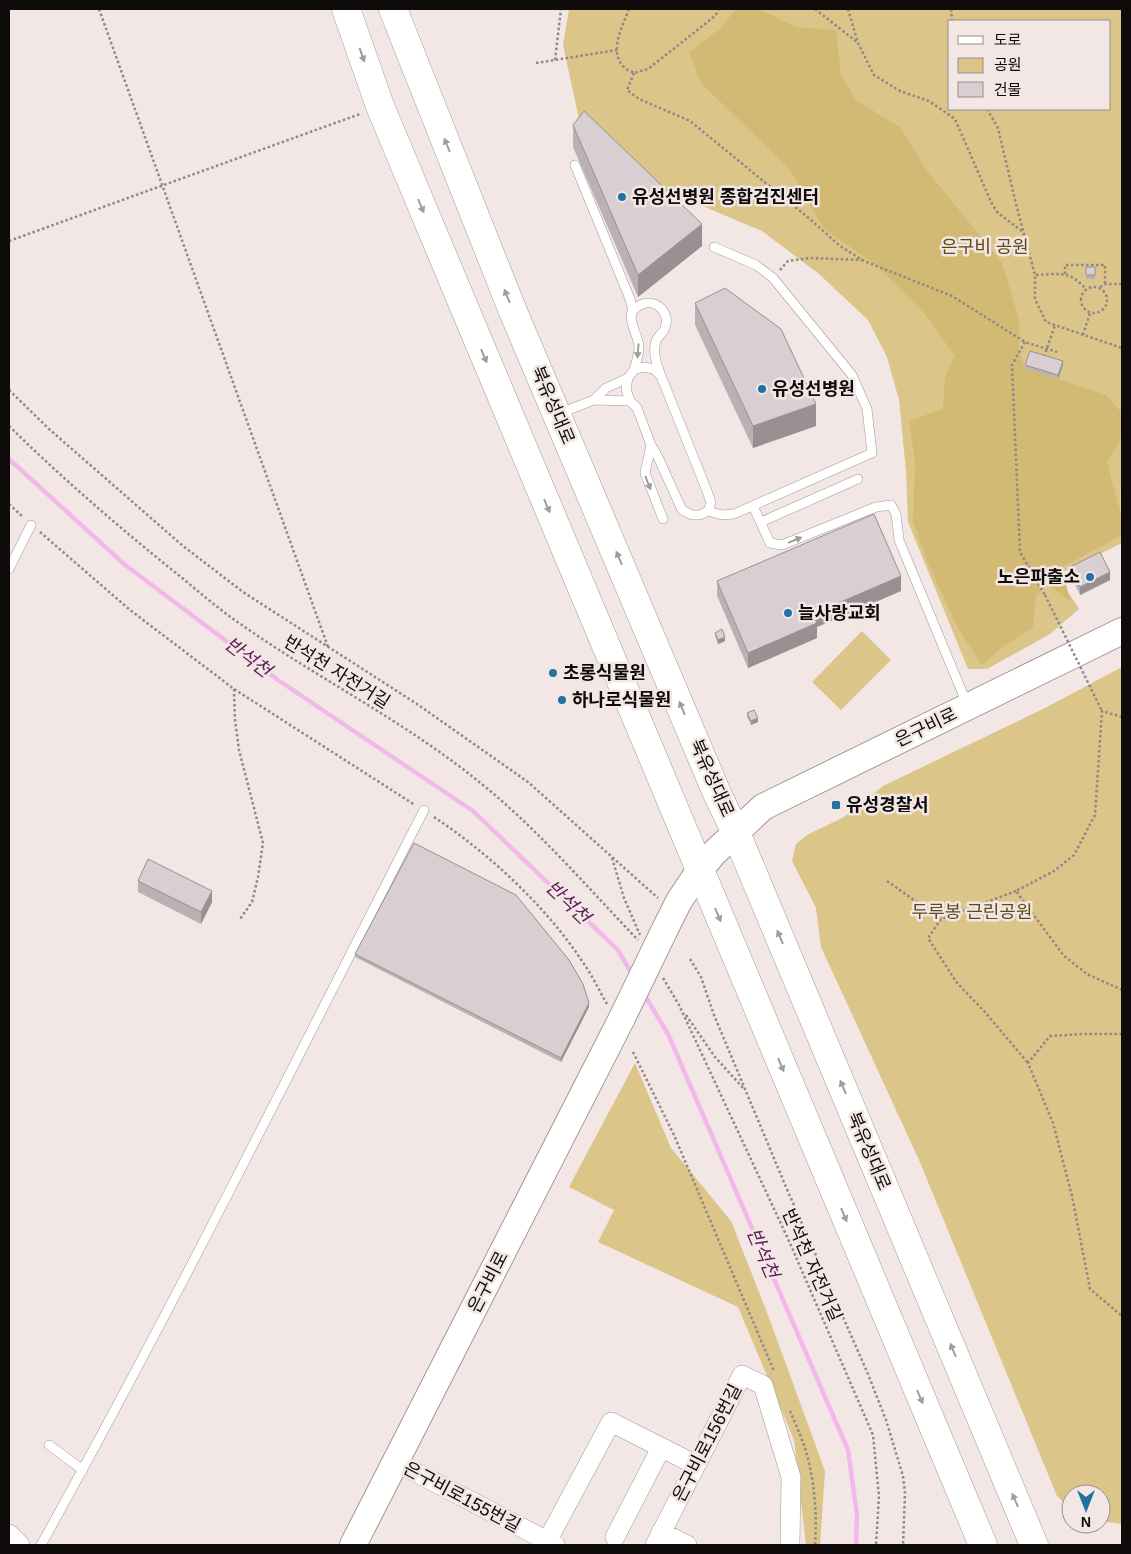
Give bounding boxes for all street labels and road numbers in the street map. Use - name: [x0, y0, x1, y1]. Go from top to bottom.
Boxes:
- street label: 북유성대로: [528, 363, 578, 447]
- street label: 반석천 자전거길: [280, 631, 394, 713]
- street label: 은구비로: [892, 703, 960, 751]
- street label: 북유성대로: [686, 736, 738, 820]
- street label: 북유성대로: [844, 1109, 894, 1193]
- street label: 반석천 자전거길: [778, 1206, 846, 1324]
- street label: 은구비로: [464, 1248, 512, 1316]
- street label: 은구비로156번길: [669, 1381, 745, 1505]
- street label: 은구비로155번길: [400, 1458, 524, 1536]

